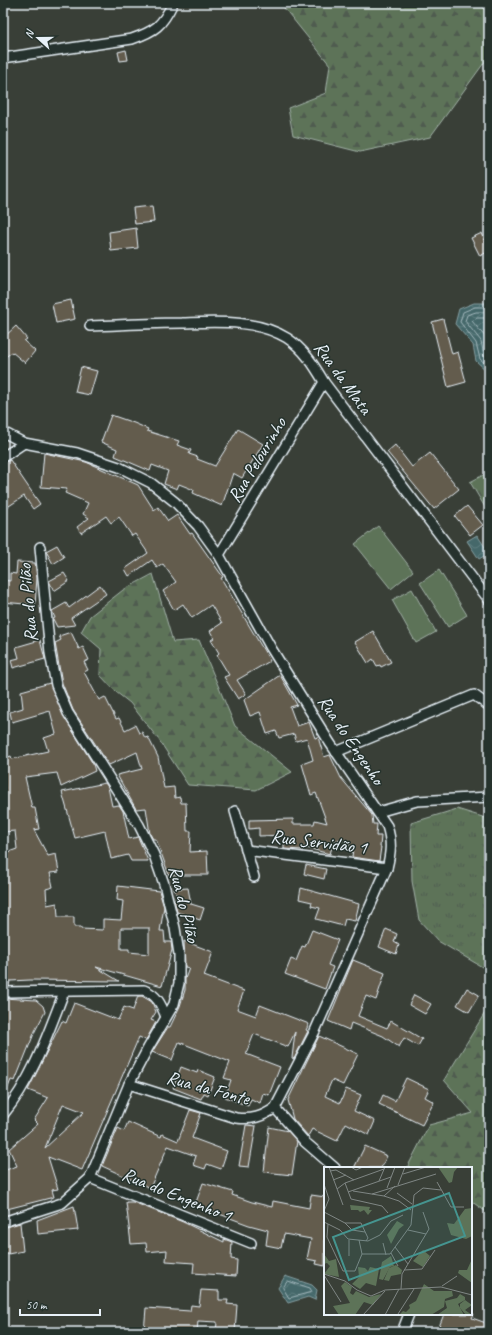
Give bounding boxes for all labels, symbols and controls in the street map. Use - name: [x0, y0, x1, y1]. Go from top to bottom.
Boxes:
- north arrow: [18, 18, 58, 58]
- text: N: [21, 27, 37, 40]
- street label: Rua da Mata: [308, 337, 378, 420]
- street label: Rua Pelourinho: [222, 412, 292, 507]
- street label: Rua do Pilão: [13, 562, 43, 643]
- street label: Rua do Engenho: [312, 691, 391, 791]
- street label: Rua Servidão 1: [270, 824, 370, 860]
- street label: Rua do Pilão: [163, 863, 205, 946]
- street label: Rua da Fonte: [164, 1065, 254, 1111]
- street label: Rua do Engenho 1: [119, 1162, 237, 1228]
- inset map: [324, 1167, 472, 1315]
- scale bar: [20, 1291, 100, 1317]
- text: 50 m: [26, 1297, 48, 1313]

